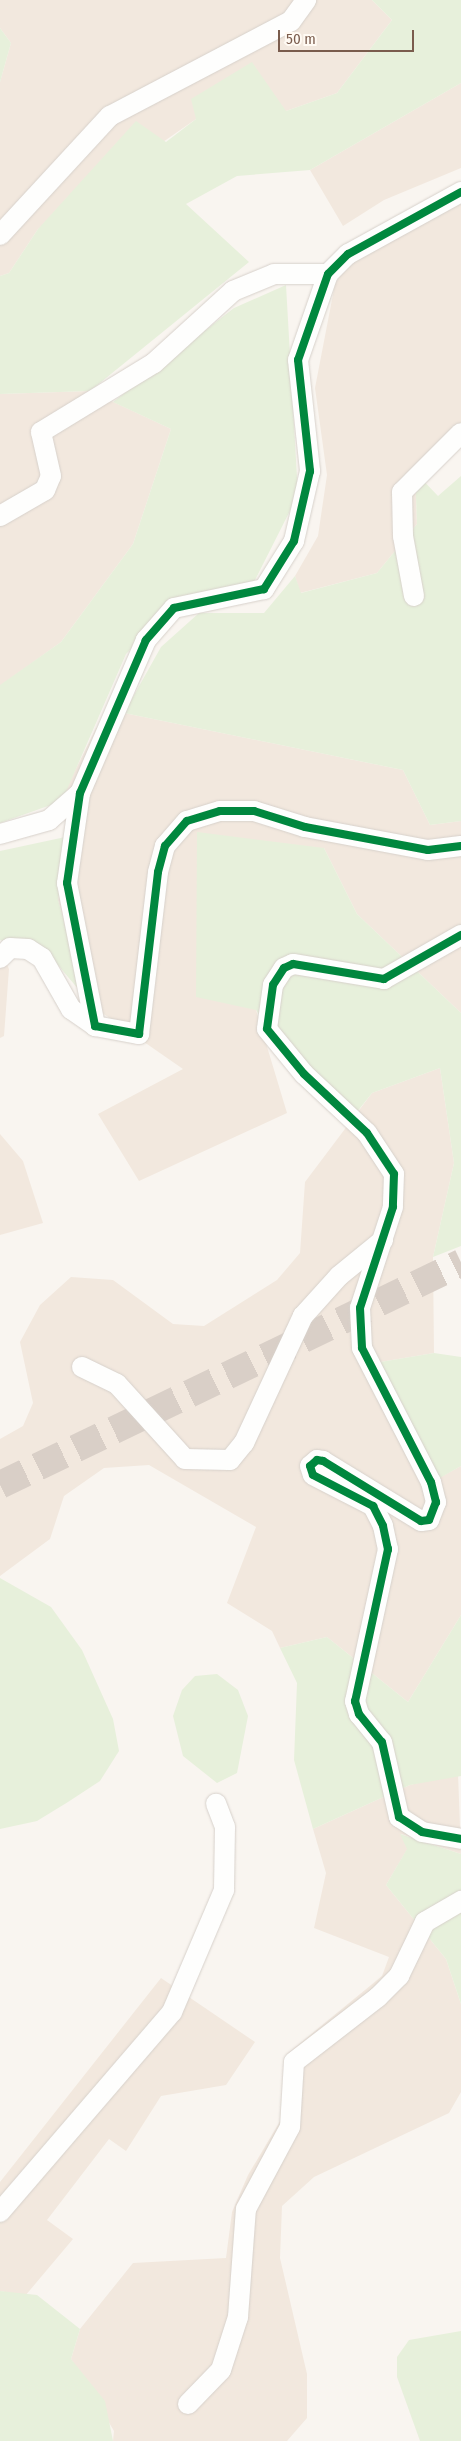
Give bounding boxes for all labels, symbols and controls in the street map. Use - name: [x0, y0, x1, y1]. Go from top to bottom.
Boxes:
- scale bar: [281, 20, 417, 52]
- text: 50 m: [286, 30, 316, 48]

